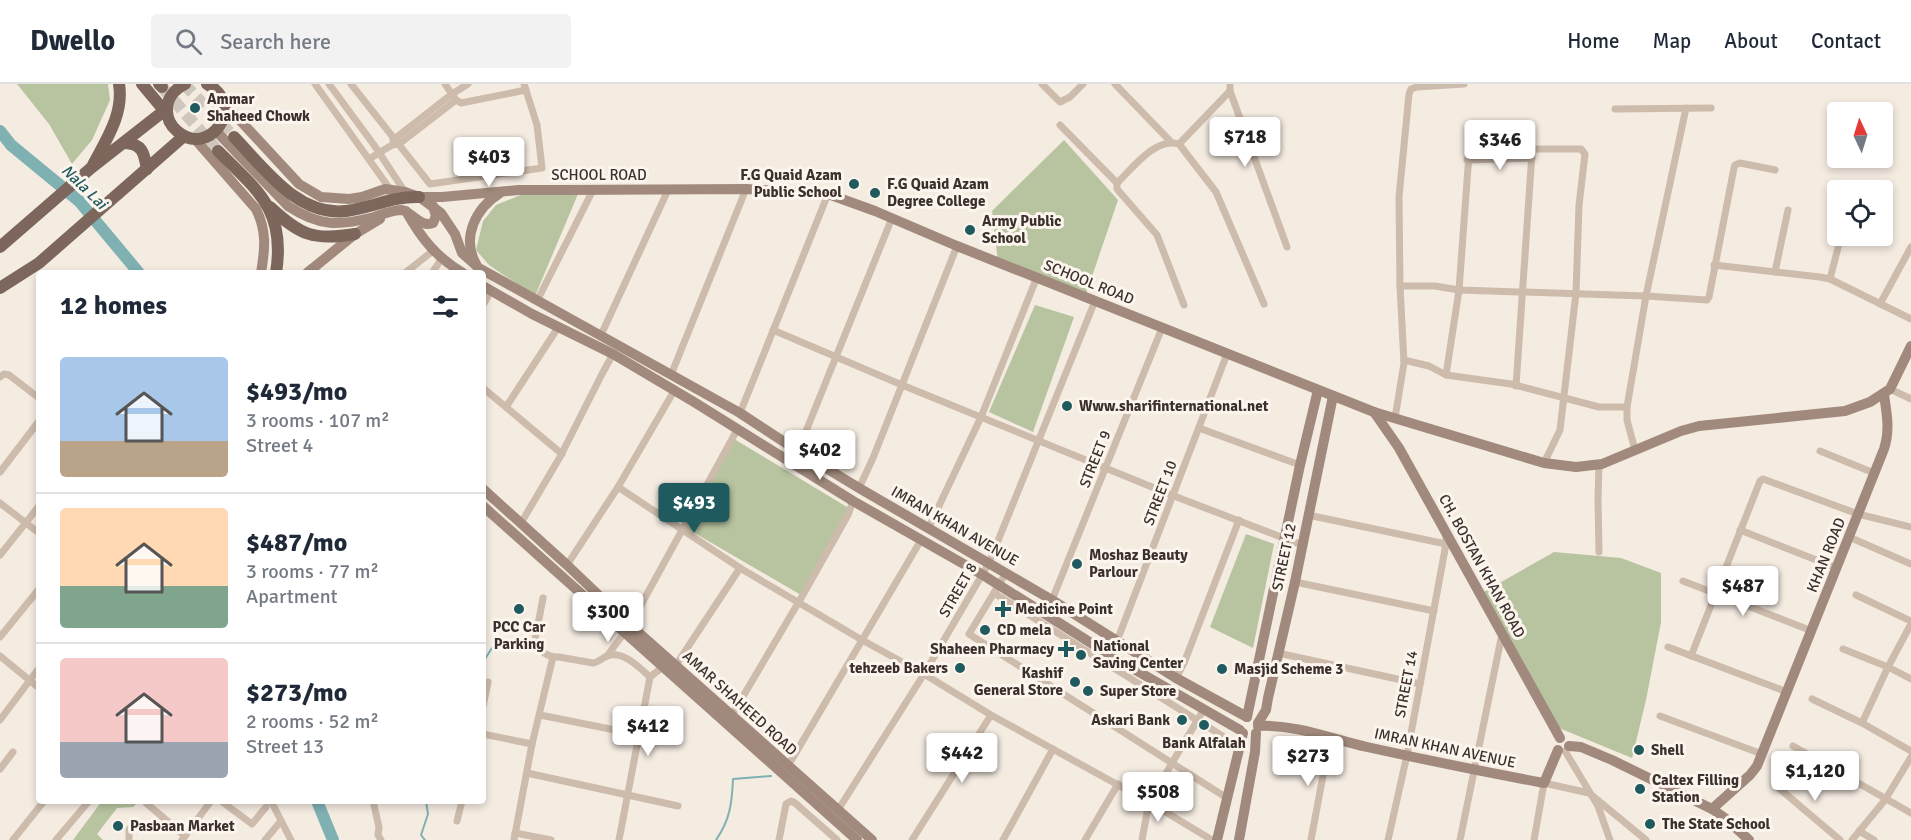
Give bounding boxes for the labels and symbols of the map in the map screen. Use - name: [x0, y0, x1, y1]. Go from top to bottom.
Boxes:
- place label: Ammar Shaheed Chowk: [207, 90, 310, 125]
- marker: Ammar Shaheed Chowk: [188, 101, 202, 115]
- north arrow: [1827, 102, 1893, 168]
- pin: $718: [1209, 117, 1281, 168]
- pin: $346: [1464, 120, 1536, 171]
- pin: $403: [453, 137, 525, 188]
- water label: Nala Lai: [57, 160, 112, 215]
- street label: SCHOOL ROAD: [551, 166, 647, 184]
- place label: F.G Quaid Azam Public School: [740, 166, 842, 201]
- place label: F.G Quaid Azam Degree College: [887, 175, 989, 210]
- marker: F.G Quaid Azam Public School: [847, 177, 861, 191]
- marker: F.G Quaid Azam Degree College: [868, 186, 882, 200]
- place label: Army Public School: [982, 212, 1061, 247]
- marker: Army Public School: [963, 223, 977, 237]
- street label: SCHOOL ROAD: [1041, 256, 1137, 308]
- place label: Www.sharifinternational.net: [1079, 397, 1269, 415]
- marker: Www.sharifinternational.net: [1060, 399, 1074, 413]
- street label: STREET 9: [1075, 428, 1115, 490]
- pin: $402: [784, 430, 856, 481]
- street label: STREET 10: [1139, 458, 1181, 528]
- street label: IMRAN KHAN AVENUE: [888, 482, 1022, 570]
- pin: $493: [658, 483, 730, 534]
- street label: CH. BOSTAN KHAN ROAD: [1435, 491, 1529, 641]
- street label: KHAN ROAD: [1803, 515, 1849, 595]
- street label: STREET 12: [1268, 522, 1300, 592]
- place label: Moshaz Beauty Parlour: [1089, 546, 1188, 581]
- marker: Moshaz Beauty Parlour: [1070, 557, 1084, 571]
- street label: STREET 8: [935, 559, 981, 621]
- pin: $487: [1707, 566, 1779, 617]
- pin: $300: [572, 592, 644, 643]
- place label: Medicine Point: [1015, 600, 1113, 618]
- marker: PCC Car Parking: [512, 602, 526, 616]
- marker: Medicine Point: [996, 602, 1010, 616]
- place label: PCC Car Parking: [492, 618, 546, 653]
- place label: CD mela: [997, 621, 1052, 639]
- marker: CD mela: [978, 623, 992, 637]
- place label: National Saving Center: [1093, 637, 1183, 672]
- place label: Shaheen Pharmacy: [930, 640, 1055, 658]
- marker: Shaheen Pharmacy: [1059, 642, 1073, 656]
- street label: AMAR SHAHEED ROAD: [679, 647, 801, 759]
- marker: National Saving Center: [1074, 648, 1088, 662]
- street label: STREET 14: [1391, 649, 1421, 719]
- place label: tehzeeb Bakers: [849, 659, 948, 677]
- place label: Masjid Scheme 3: [1234, 660, 1343, 678]
- marker: tehzeeb Bakers: [953, 661, 967, 675]
- marker: Masjid Scheme 3: [1215, 662, 1229, 676]
- place label: Kashif General Store: [974, 664, 1065, 699]
- marker: Kashif General Store: [1068, 675, 1082, 689]
- place label: Super Store: [1100, 682, 1176, 700]
- marker: Super Store: [1081, 684, 1095, 698]
- pin: $412: [612, 706, 684, 757]
- place label: Askari Bank: [1091, 711, 1170, 729]
- marker: Askari Bank: [1175, 713, 1189, 727]
- marker: Bank Alfalah: [1197, 718, 1211, 732]
- street label: IMRAN KHAN AVENUE: [1373, 724, 1517, 772]
- pin: $442: [926, 733, 998, 784]
- place label: Bank Alfalah: [1162, 734, 1246, 752]
- pin: $273: [1272, 736, 1344, 787]
- place label: Shell: [1651, 741, 1684, 759]
- marker: Shell: [1632, 743, 1646, 757]
- pin: $1,120: [1766, 751, 1864, 802]
- place label: Caltex Filling Station: [1652, 771, 1739, 806]
- pin: $508: [1122, 772, 1194, 823]
- marker: Caltex Filling Station: [1633, 782, 1647, 796]
- place label: The State School: [1662, 815, 1771, 833]
- place label: Pasbaan Market: [130, 817, 235, 835]
- marker: The State School: [1643, 817, 1657, 831]
- marker: Pasbaan Market: [111, 819, 125, 833]

